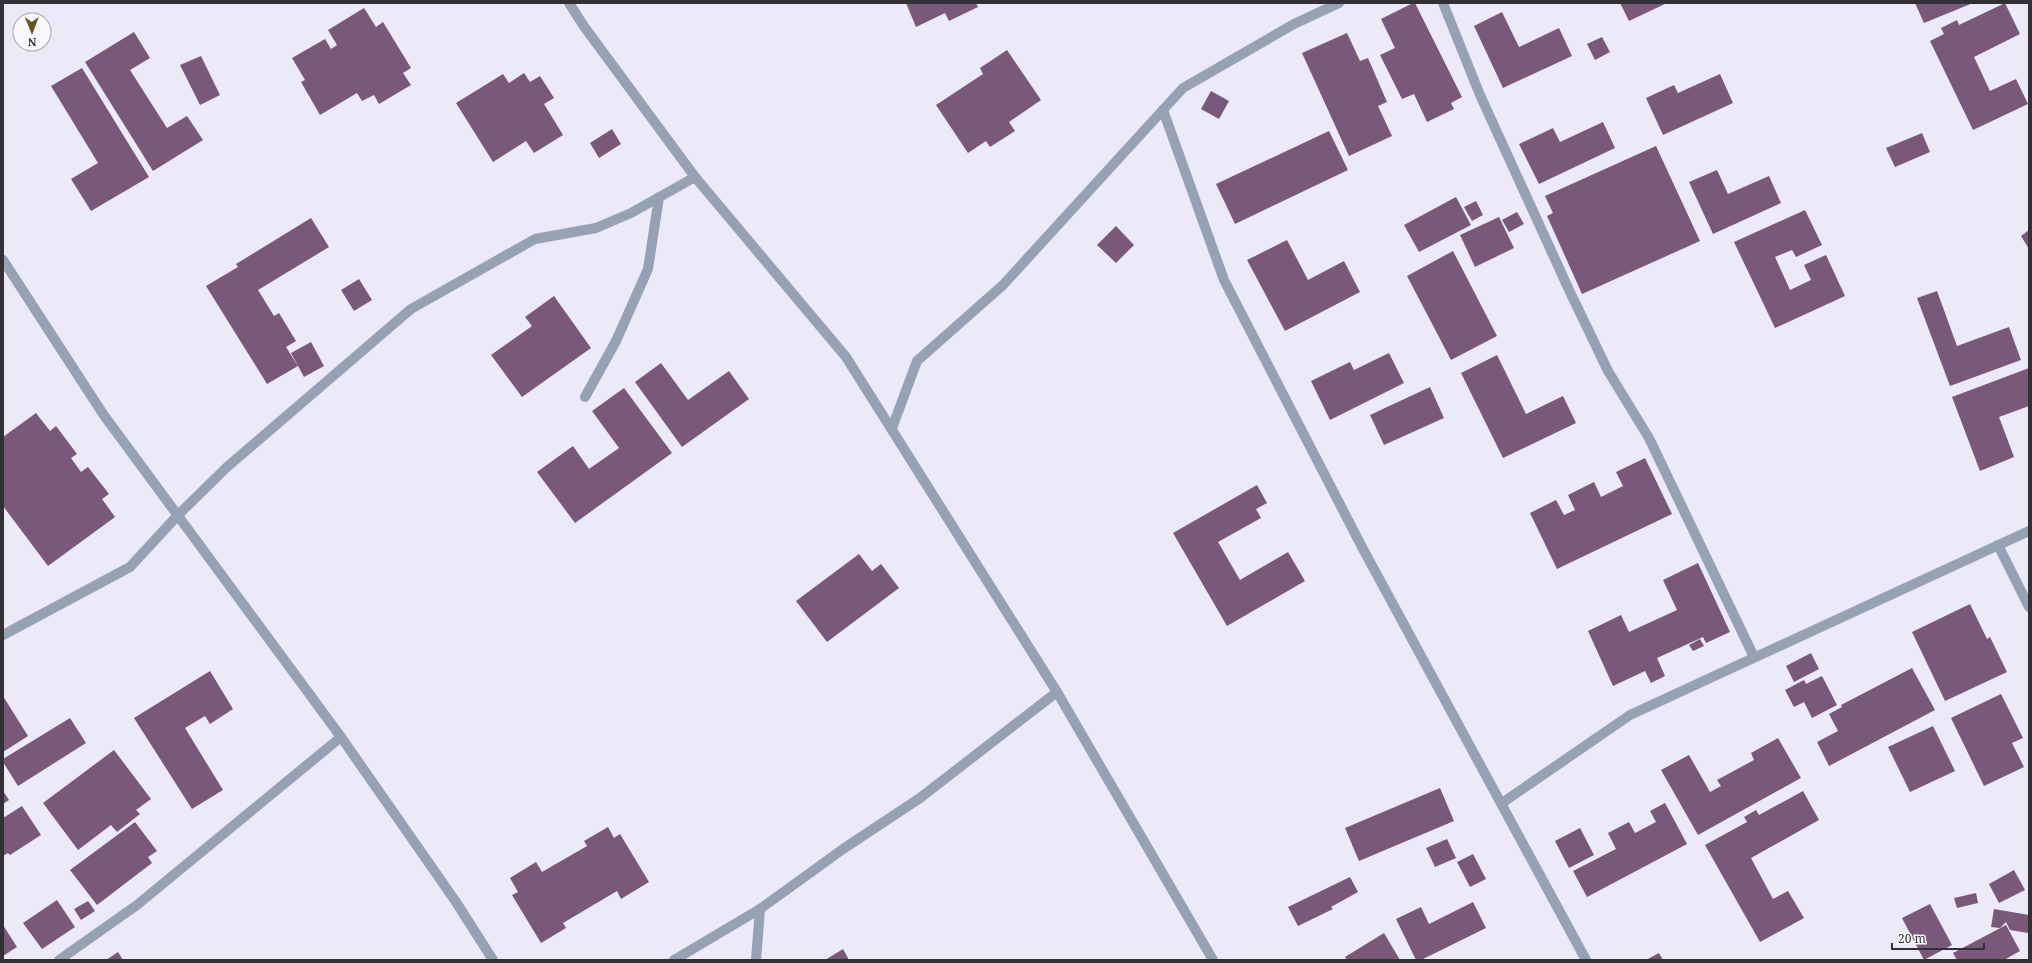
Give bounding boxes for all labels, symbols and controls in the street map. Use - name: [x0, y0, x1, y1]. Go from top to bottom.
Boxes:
- north arrow: [12, 12, 52, 52]
- text: N: [27, 35, 37, 50]
- scale bar: [1892, 925, 1984, 951]
- text: 20 m: [1898, 930, 1926, 947]

